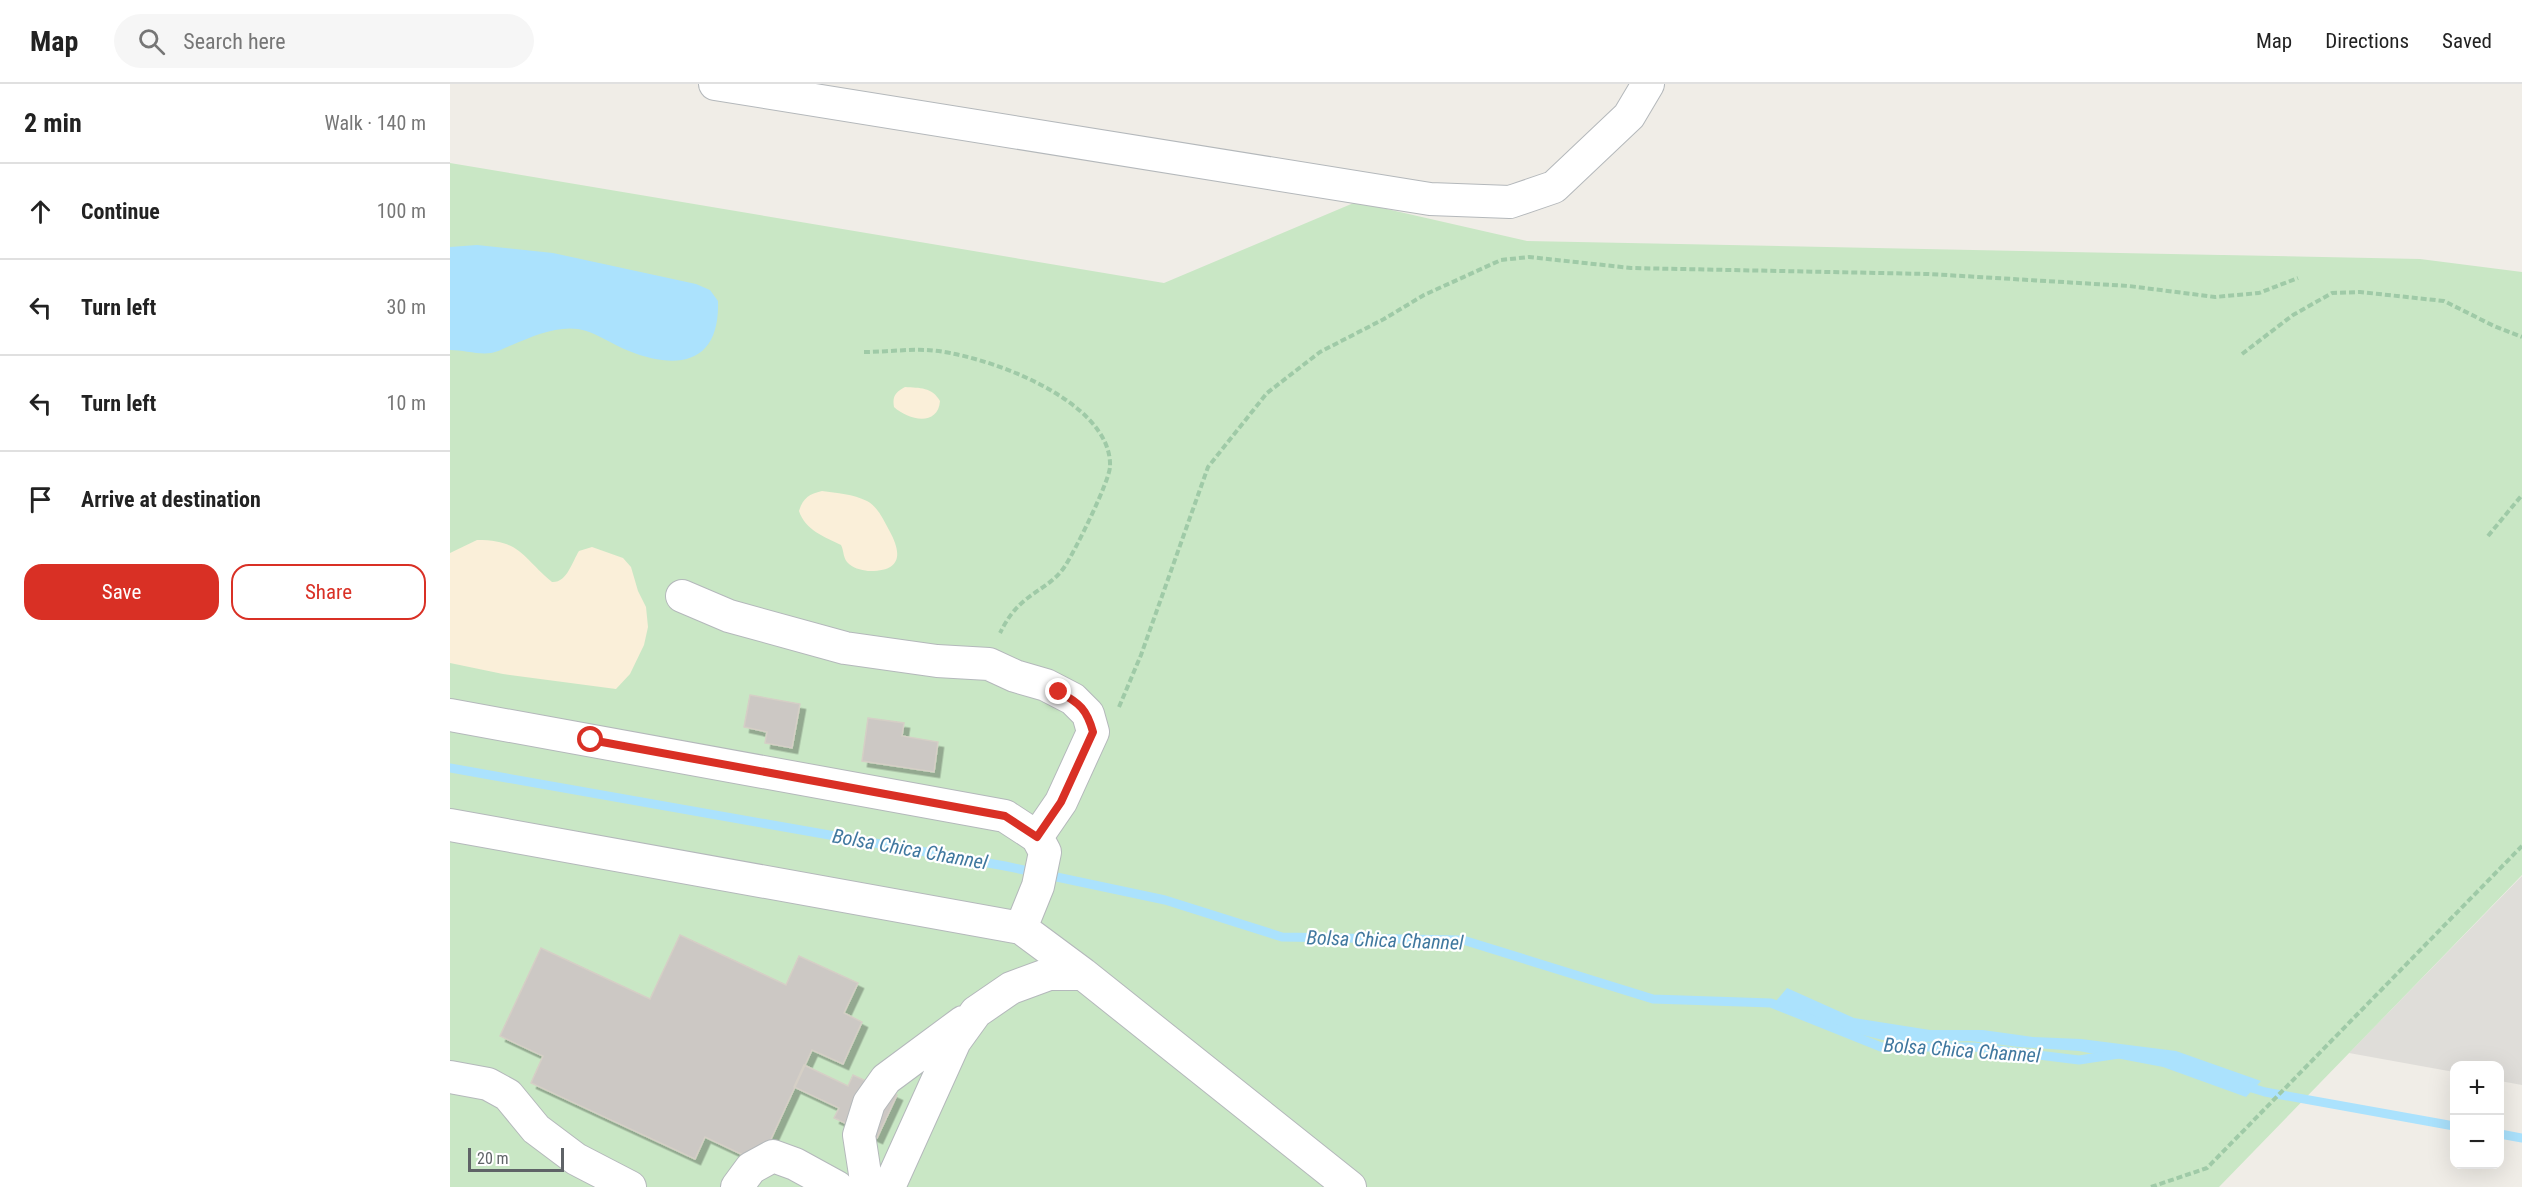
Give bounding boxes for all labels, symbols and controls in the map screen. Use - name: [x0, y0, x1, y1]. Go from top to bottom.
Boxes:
- search box: [114, 14, 534, 68]
- text: Map: [30, 25, 78, 58]
- icon: search: [135, 25, 168, 58]
- text: Search here: [183, 29, 286, 54]
- text: Map: [2256, 29, 2292, 53]
- text: Directions: [2325, 29, 2409, 53]
- text: Saved: [2442, 29, 2492, 53]
- text: 2 min: [24, 108, 82, 138]
- text: Walk · 140 m: [325, 111, 426, 135]
- icon: ahead: [24, 195, 57, 228]
- text: Continue: [81, 199, 160, 224]
- text: 100 m: [377, 199, 426, 223]
- icon: left: [24, 291, 57, 324]
- text: Turn left: [81, 295, 156, 320]
- text: 30 m: [387, 295, 426, 319]
- icon: left: [24, 387, 57, 420]
- text: Turn left: [81, 391, 156, 416]
- text: 10 m: [387, 391, 426, 415]
- icon: arrive: [24, 483, 57, 516]
- text: Arrive at destination: [81, 487, 261, 512]
- button: Save: [24, 564, 219, 620]
- button: Share: [231, 564, 426, 620]
- route end: [1045, 678, 1071, 704]
- route start: [577, 726, 603, 752]
- water label: Bolsa Chica Channel: [831, 824, 990, 875]
- water label: Bolsa Chica Channel: [1306, 925, 1464, 955]
- water label: Bolsa Chica Channel: [1883, 1033, 2042, 1067]
- map controls: [2450, 1061, 2504, 1169]
- button: +: [2450, 1061, 2504, 1115]
- button: −: [2450, 1115, 2504, 1169]
- scale bar: [468, 1145, 564, 1172]
- text: 20 m: [477, 1149, 509, 1168]

